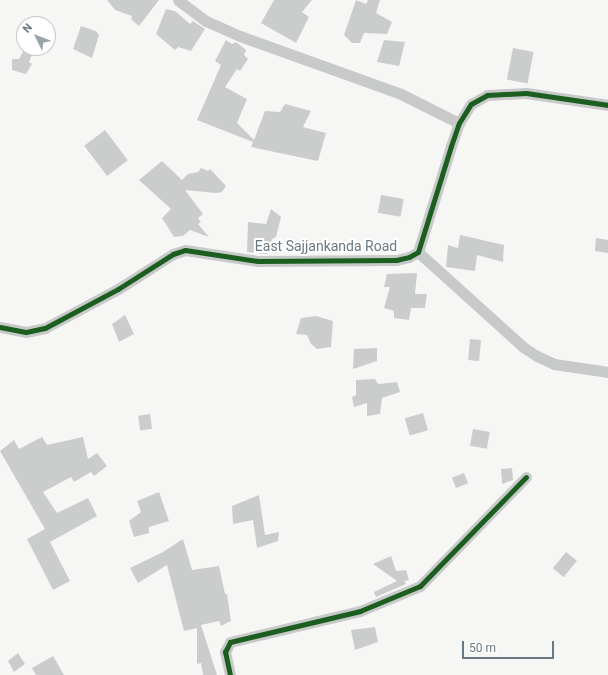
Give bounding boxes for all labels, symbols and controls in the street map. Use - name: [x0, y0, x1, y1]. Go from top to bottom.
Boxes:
- north arrow: [16, 16, 56, 56]
- text: N: [20, 21, 35, 35]
- street label: East Sajjankanda Road: [255, 238, 397, 254]
- scale bar: [464, 633, 556, 659]
- text: 50 m: [469, 641, 496, 655]

